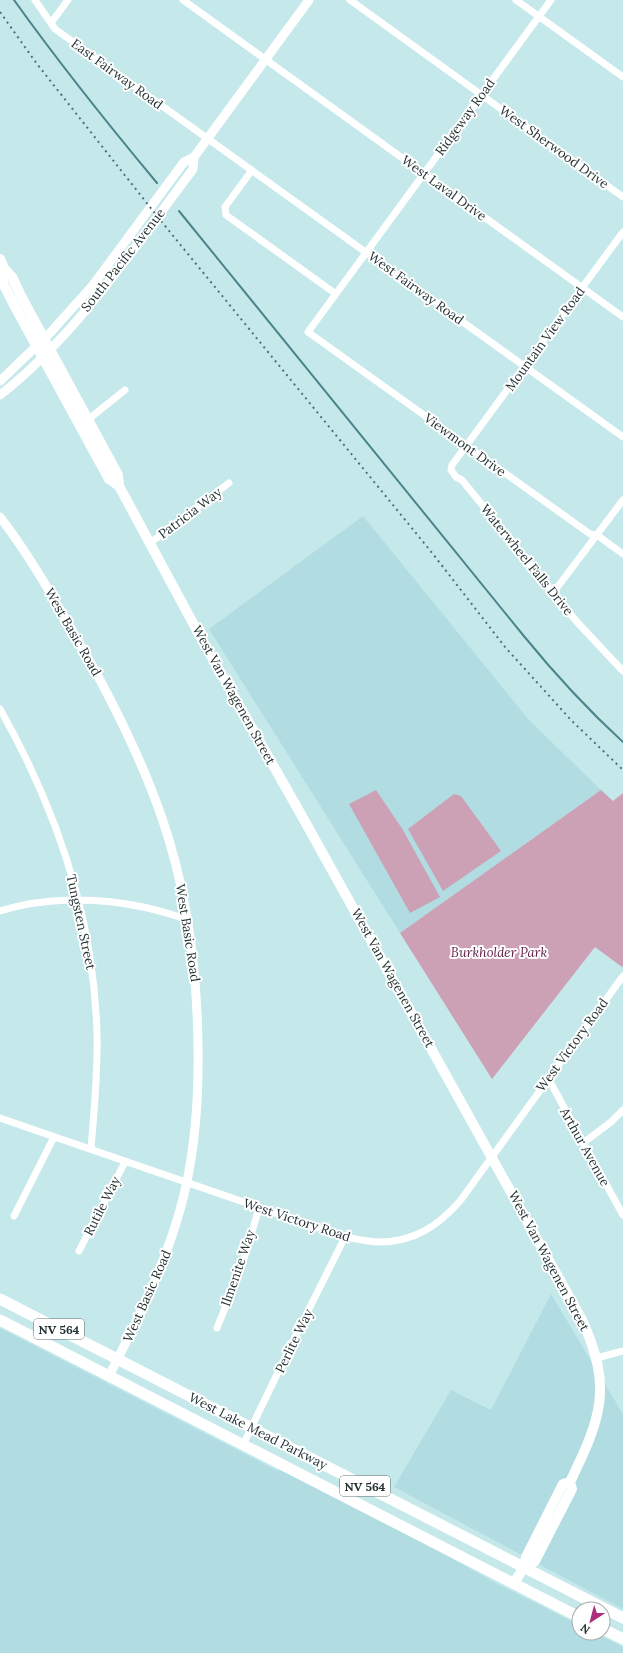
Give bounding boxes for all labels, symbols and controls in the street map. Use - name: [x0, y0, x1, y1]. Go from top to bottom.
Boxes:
- street label: East Fairway Road: [68, 35, 166, 113]
- street label: Ridgeway Road: [431, 75, 499, 159]
- street label: West Sherwood Drive: [496, 102, 612, 192]
- street label: West Laval Drive: [398, 151, 490, 225]
- street label: South Pacific Avenue: [77, 205, 169, 315]
- street label: West Fairway Road: [365, 248, 467, 328]
- street label: Mountain View Road: [501, 283, 589, 394]
- street label: Viewmont Drive: [420, 409, 509, 480]
- street label: Patricia Way: [155, 483, 225, 542]
- street label: Waterwheel Falls Drive: [477, 501, 577, 619]
- street label: West Basic Road: [41, 585, 105, 679]
- street label: West Van Wagenen Street: [189, 622, 279, 768]
- street label: Tungsten Street: [63, 873, 99, 971]
- street label: West Basic Road: [172, 883, 204, 983]
- street label: West Van Wagenen Street: [348, 905, 438, 1051]
- park label: Burkholder Park: [451, 944, 547, 961]
- street label: West Victory Road: [532, 995, 612, 1095]
- street label: Arthur Avenue: [556, 1104, 614, 1189]
- street label: Rutile Way: [80, 1173, 124, 1239]
- street label: West Van Wagenen Street: [505, 1188, 593, 1334]
- street label: West Victory Road: [241, 1195, 353, 1245]
- street label: Ilmenite Way: [217, 1227, 259, 1308]
- street label: West Basic Road: [119, 1247, 175, 1345]
- street label: Perlite Way: [271, 1306, 317, 1376]
- road number: NV 564: [34, 1319, 84, 1339]
- street label: West Lake Mead Parkway: [186, 1389, 330, 1473]
- road number: NV 564: [340, 1476, 390, 1496]
- north arrow: [571, 1601, 611, 1641]
- text: N: [577, 1621, 593, 1637]

